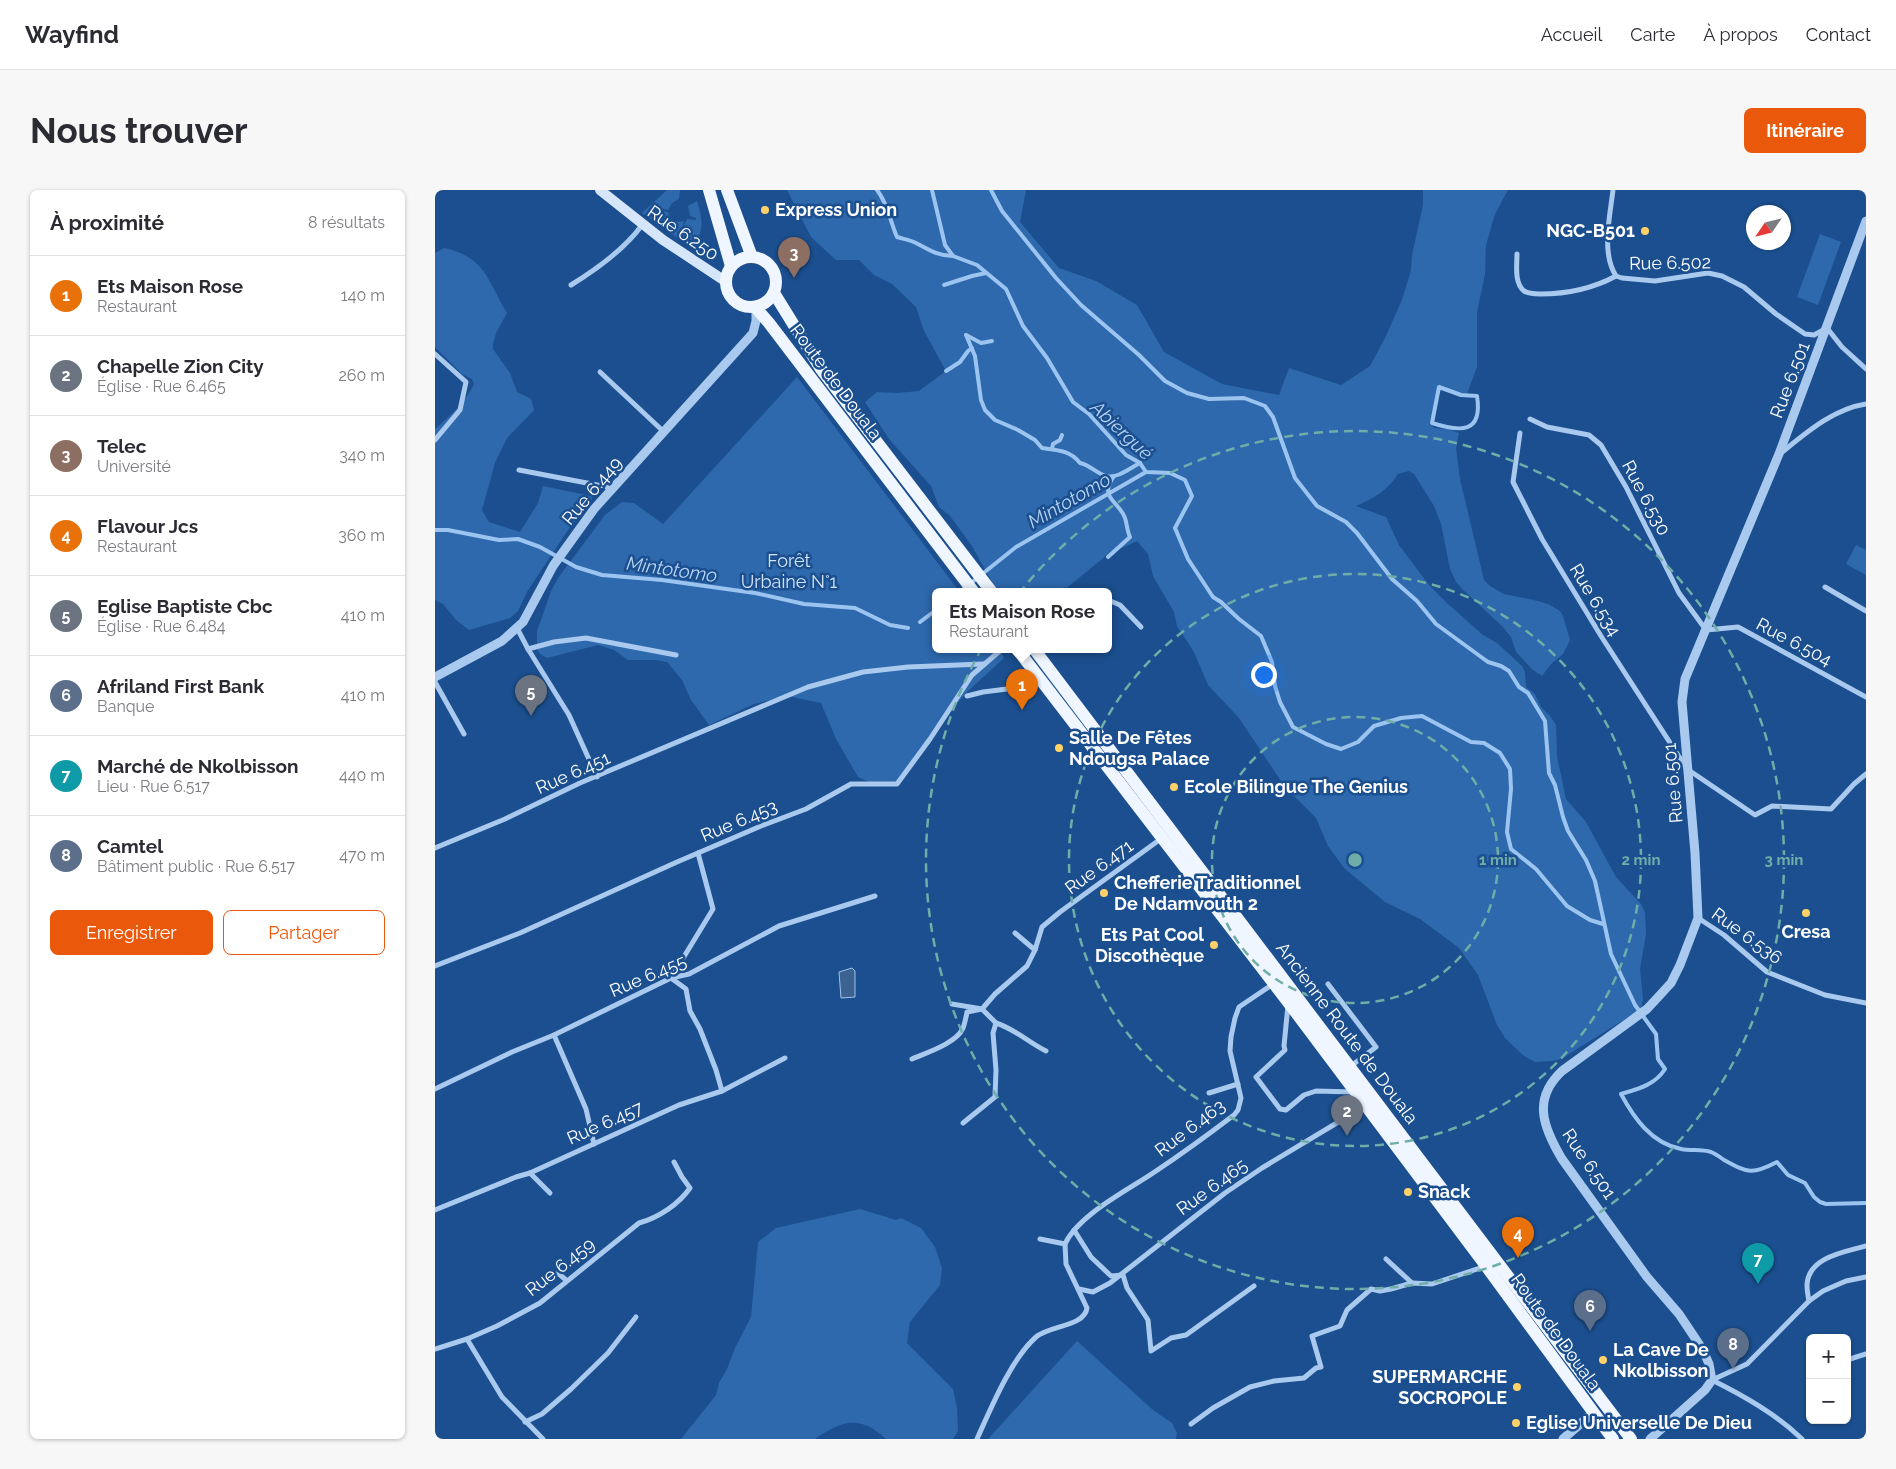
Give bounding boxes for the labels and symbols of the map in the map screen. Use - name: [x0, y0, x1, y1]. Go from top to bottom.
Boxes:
- place label: Express Union: [775, 199, 897, 220]
- street label: Rue 6.250: [644, 200, 723, 265]
- marker: Express Union: [759, 204, 771, 216]
- north arrow: [1746, 205, 1791, 250]
- place label: NGC-B501: [1546, 220, 1635, 241]
- marker: NGC-B501: [1639, 225, 1651, 237]
- pin: 3: [778, 237, 810, 278]
- street label: Rue 6.502: [1629, 251, 1711, 274]
- street label: Route de Douala: [786, 320, 887, 444]
- street label: Rue 6.501: [1765, 338, 1814, 421]
- water label: Abiergué: [1086, 395, 1157, 464]
- street label: Rue 6.449: [557, 453, 626, 529]
- street label: Rue 6.530: [1618, 457, 1675, 539]
- water label: Mintotomo: [1024, 468, 1114, 532]
- park label: Forêt Urbaine N°1: [741, 550, 838, 592]
- water label: Mintotomo: [625, 552, 719, 586]
- street label: Rue 6.534: [1566, 560, 1625, 640]
- street label: Rue 6.504: [1753, 613, 1836, 670]
- your location: [1251, 662, 1277, 688]
- pin: 1: [1006, 669, 1038, 710]
- pin: 5: [515, 675, 547, 716]
- place label: Salle De Fêtes Ndougsa Palace: [1069, 727, 1210, 769]
- marker: Salle De Fêtes Ndougsa Palace: [1053, 742, 1065, 754]
- street label: Rue 6.501: [1659, 742, 1686, 824]
- street label: Rue 6.451: [532, 747, 613, 798]
- place label: Ecole Bilingue The Genius: [1184, 776, 1408, 797]
- marker: Ecole Bilingue The Genius: [1168, 781, 1180, 793]
- street label: Rue 6.453: [697, 795, 780, 846]
- street label: Rue 6.471: [1061, 835, 1137, 898]
- centre of rings: [1346, 851, 1364, 869]
- text: 1 min: [1479, 851, 1517, 869]
- text: 2 min: [1622, 851, 1660, 869]
- text: 3 min: [1765, 851, 1803, 869]
- place label: Chefferie Traditionnel De Ndamvouth 2: [1114, 872, 1301, 914]
- marker: Chefferie Traditionnel De Ndamvouth 2: [1098, 887, 1110, 899]
- street label: Rue 6.536: [1708, 903, 1787, 968]
- marker: Cresa: [1800, 907, 1812, 919]
- place label: Cresa: [1781, 921, 1831, 942]
- place label: Ets Pat Cool Discothèque: [1095, 924, 1204, 966]
- street label: Ancienne Route de Douala: [1272, 938, 1423, 1128]
- marker: Ets Pat Cool Discothèque: [1208, 939, 1220, 951]
- street label: Rue 6.455: [606, 950, 689, 1001]
- street label: Rue 6.463: [1151, 1095, 1229, 1161]
- pin: 2: [1331, 1095, 1363, 1136]
- street label: Rue 6.457: [564, 1096, 646, 1149]
- street label: Rue 6.501: [1558, 1125, 1621, 1203]
- street label: Rue 6.465: [1172, 1154, 1251, 1219]
- place label: Snack: [1418, 1181, 1471, 1202]
- marker: Snack: [1402, 1186, 1414, 1198]
- pin: 4: [1502, 1217, 1534, 1258]
- street label: Rue 6.459: [521, 1233, 598, 1300]
- pin: 7: [1742, 1243, 1774, 1284]
- street label: Route de Douala: [1507, 1269, 1606, 1394]
- pin: 6: [1574, 1290, 1606, 1331]
- pin: 8: [1717, 1328, 1749, 1369]
- place label: La Cave De Nkolbisson: [1613, 1339, 1709, 1381]
- marker: La Cave De Nkolbisson: [1597, 1354, 1609, 1366]
- place label: SUPERMARCHE SOCROPOLE: [1372, 1366, 1507, 1408]
- marker: SUPERMARCHE SOCROPOLE: [1511, 1381, 1523, 1393]
- place label: Eglise Universelle De Dieu: [1526, 1412, 1752, 1433]
- marker: Eglise Universelle De Dieu: [1510, 1417, 1522, 1429]

